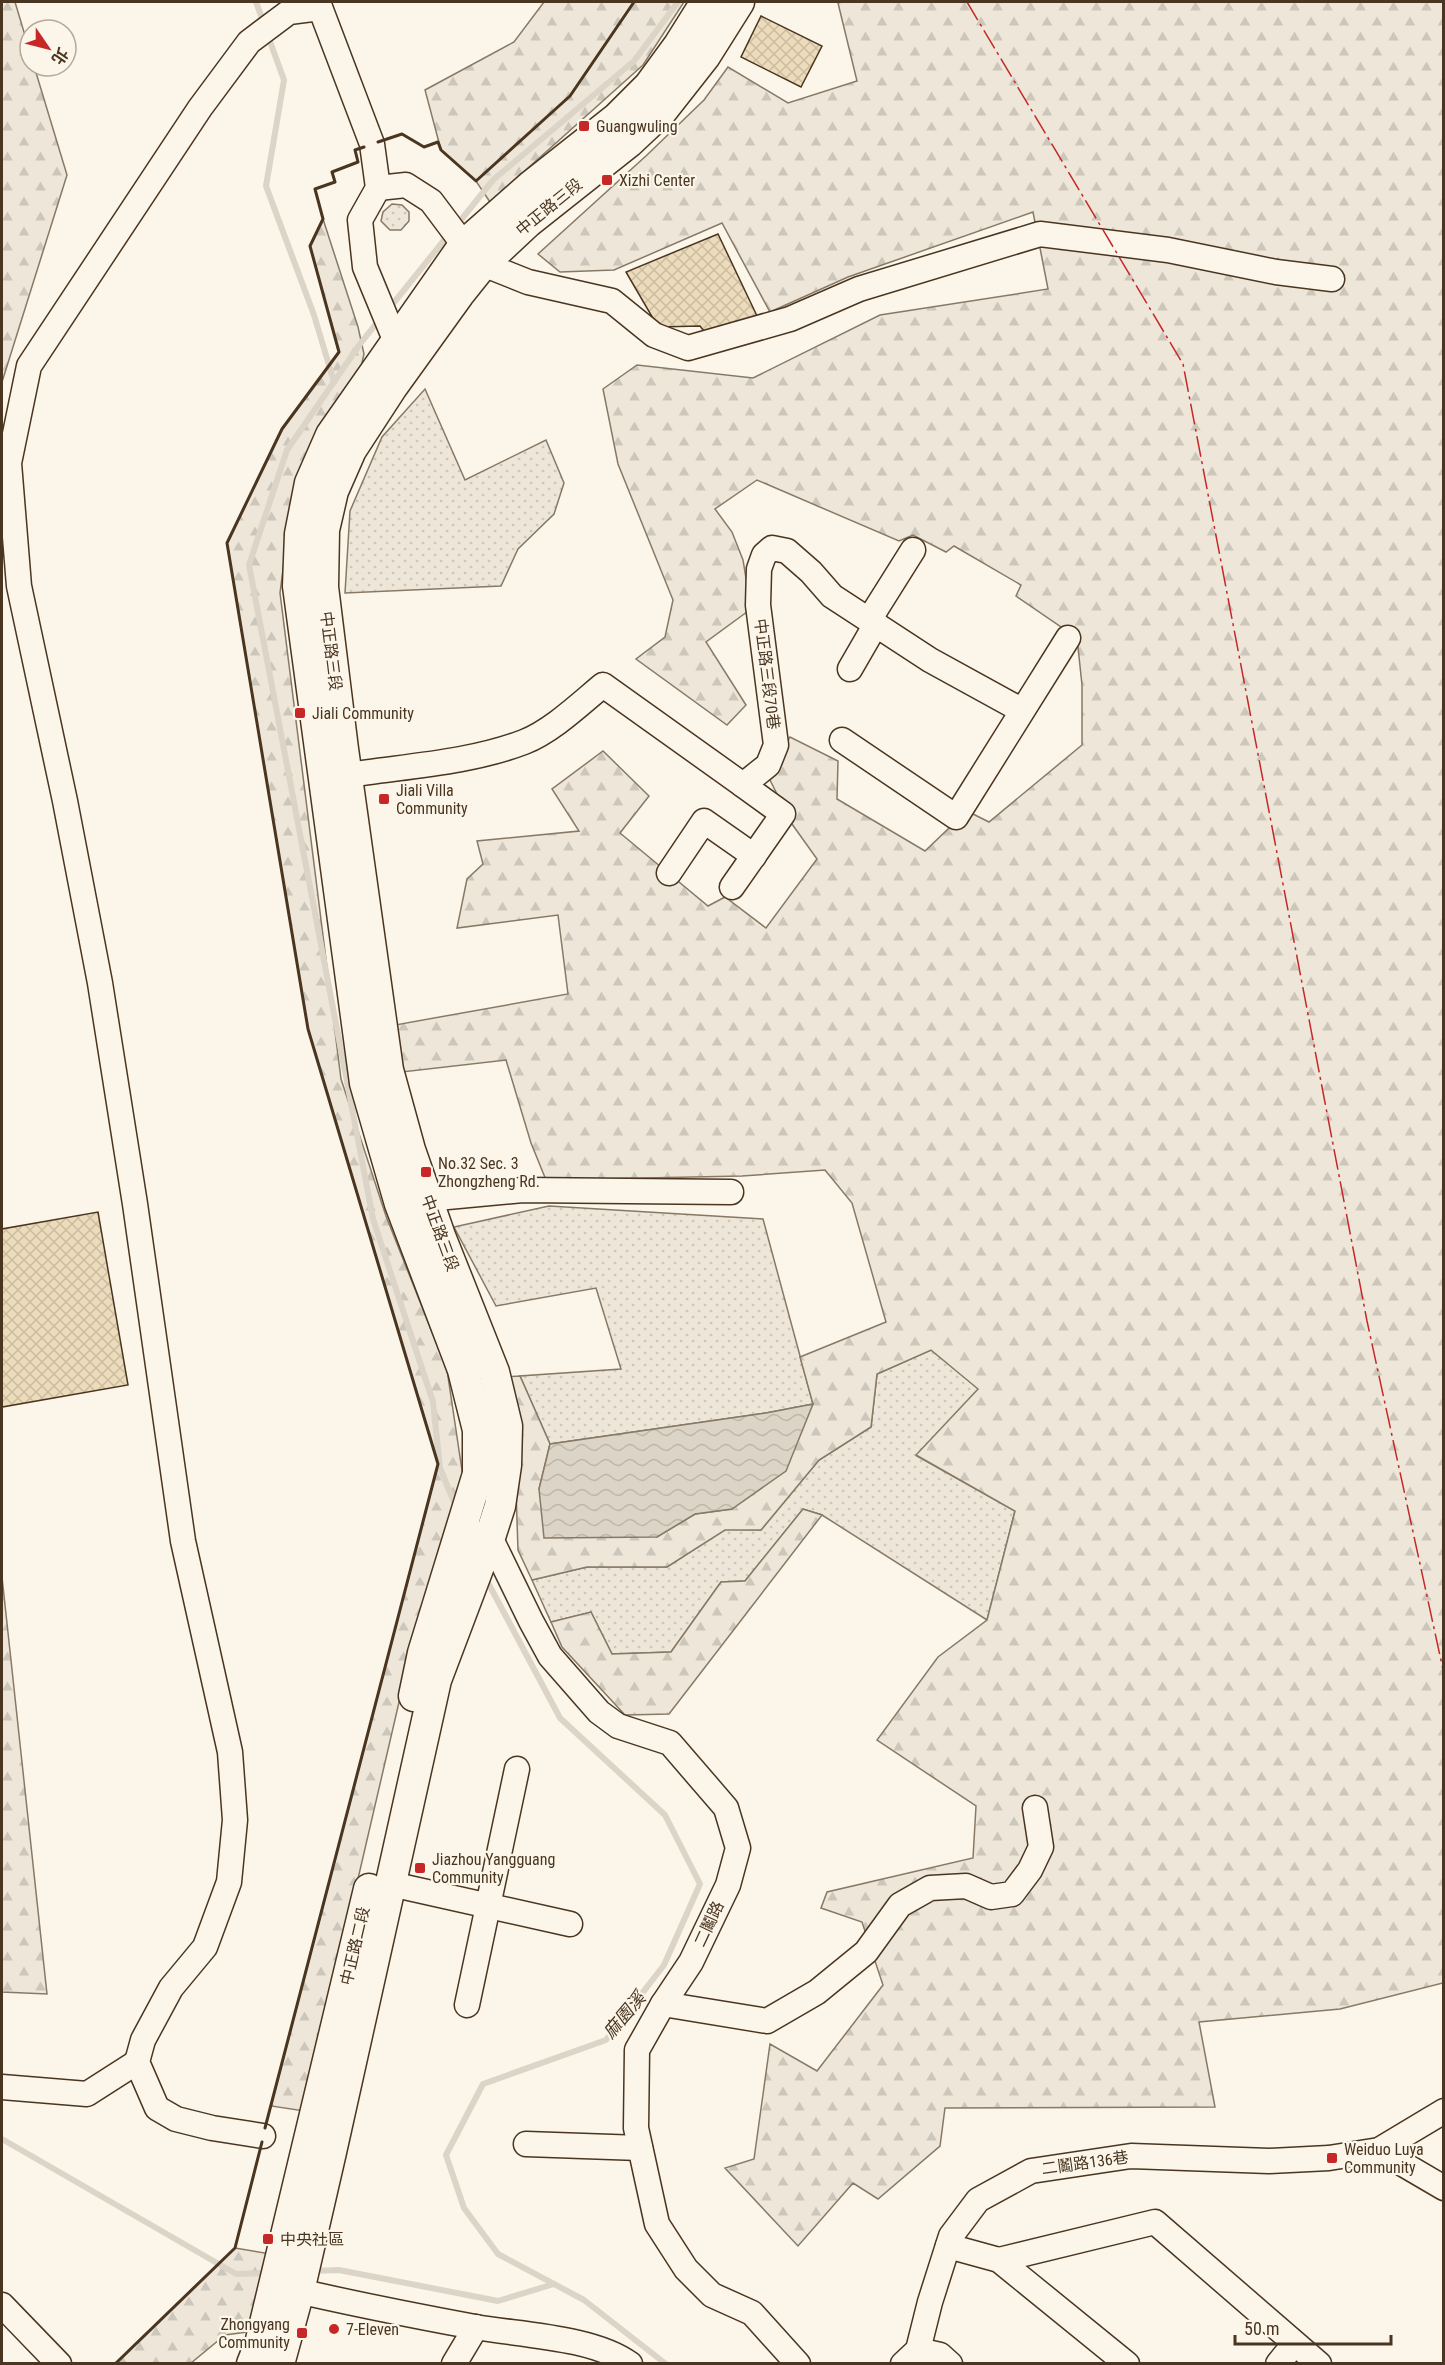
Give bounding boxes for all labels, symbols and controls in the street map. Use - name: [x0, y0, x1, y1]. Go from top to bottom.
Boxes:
- north arrow: [18, 18, 78, 78]
- text: 北: [48, 44, 72, 68]
- place label: Guangwuling: [596, 117, 678, 136]
- marker: Guangwuling: [577, 119, 591, 133]
- place label: Xizhi Center: [619, 171, 695, 190]
- marker: Xizhi Center: [600, 173, 614, 187]
- street label: 中正路三段: [512, 174, 586, 240]
- street label: 中正路三段: [317, 610, 345, 692]
- street label: 中正路三段70巷: [751, 617, 783, 731]
- place label: Jiali Community: [312, 704, 414, 723]
- marker: Jiali Community: [293, 706, 307, 720]
- place label: Jiali Villa Community: [396, 781, 468, 818]
- marker: Jiali Villa Community: [377, 792, 391, 806]
- place label: No.32 Sec. 3 Zhongzheng Rd.: [438, 1154, 540, 1191]
- marker: No.32 Sec. 3 Zhongzheng Rd.: [419, 1165, 433, 1179]
- street label: 中正路三段: [417, 1192, 463, 1274]
- place label: Jiazhou Yangguang Community: [432, 1850, 555, 1887]
- marker: Jiazhou Yangguang Community: [413, 1861, 427, 1875]
- street label: 二鬮路: [690, 1898, 728, 1950]
- street label: 中正路二段: [337, 1905, 373, 1987]
- water label: 麻園溪: [599, 1985, 651, 2042]
- place label: Weiduo Luya Community: [1344, 2140, 1424, 2177]
- street label: 二鬮路136巷: [1040, 2147, 1130, 2179]
- marker: Weiduo Luya Community: [1325, 2151, 1339, 2165]
- place label: 中央社區: [280, 2230, 344, 2249]
- marker: 中央社區: [261, 2232, 275, 2246]
- scale bar: [1235, 2308, 1391, 2346]
- place label: Zhongyang Community: [218, 2315, 290, 2352]
- text: 50 m: [1244, 2318, 1279, 2339]
- place label: 7-Eleven: [346, 2320, 399, 2339]
- marker: 7-Eleven: [327, 2322, 341, 2336]
- marker: Zhongyang Community: [295, 2326, 309, 2340]

